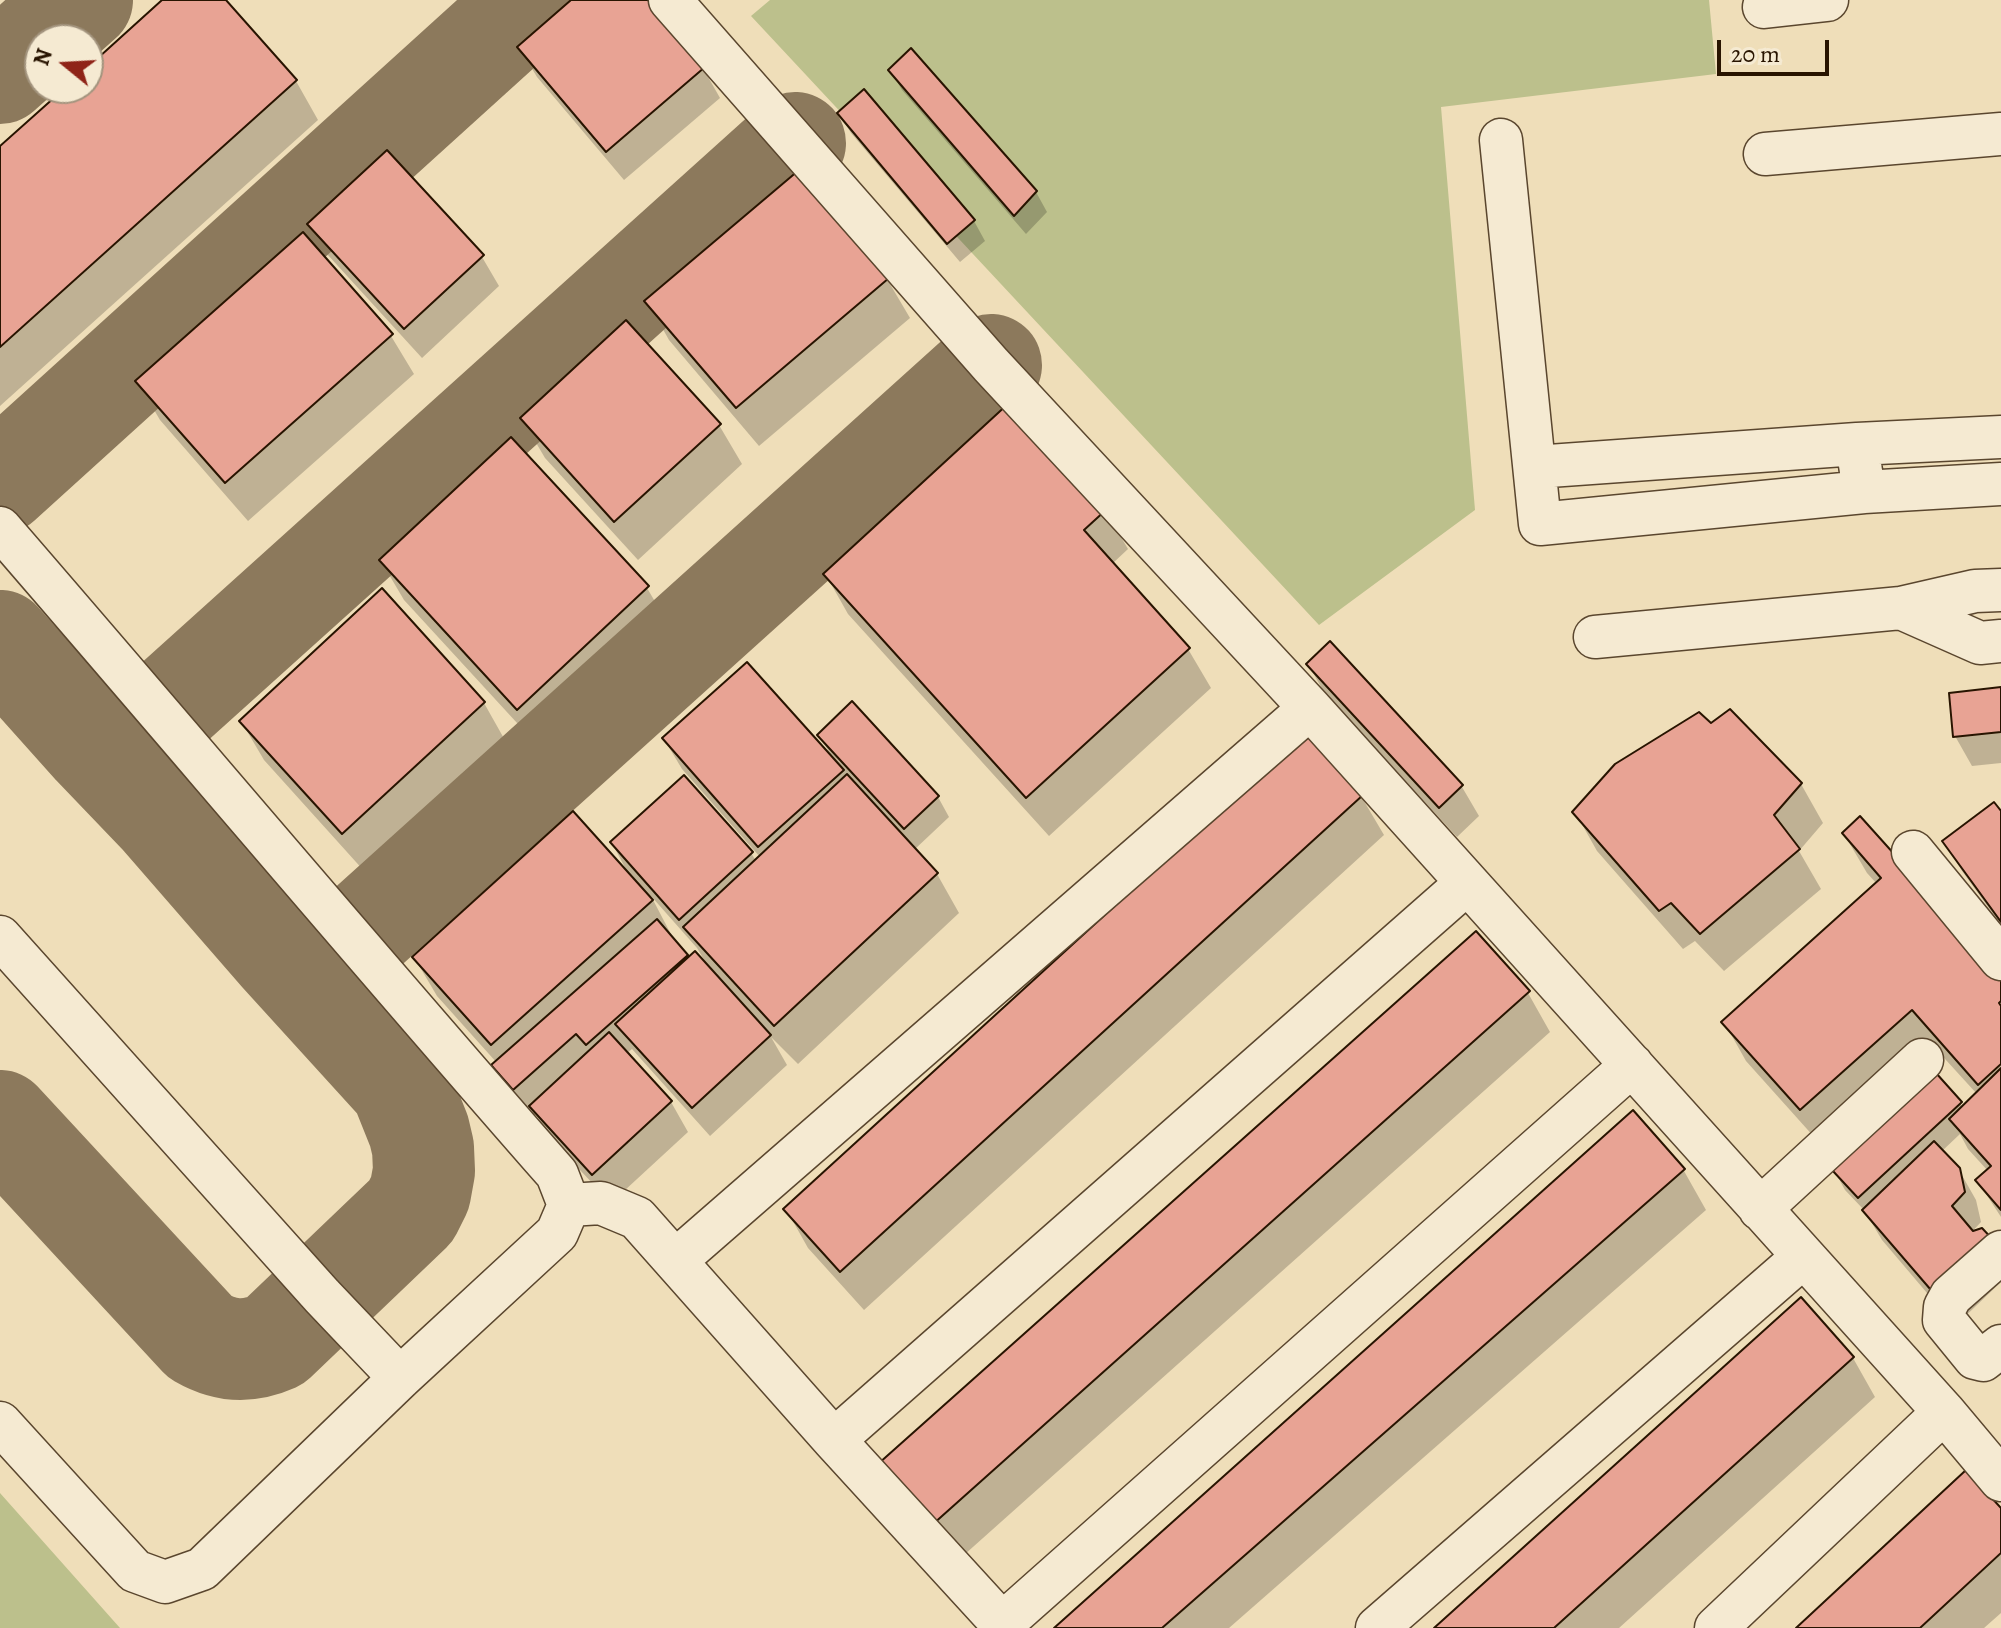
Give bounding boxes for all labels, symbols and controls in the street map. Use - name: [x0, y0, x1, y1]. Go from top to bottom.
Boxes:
- north arrow: [24, 24, 104, 104]
- scale bar: [1721, 24, 1833, 74]
- text: 20 m: [1731, 38, 1780, 70]
- text: N: [26, 45, 60, 69]

